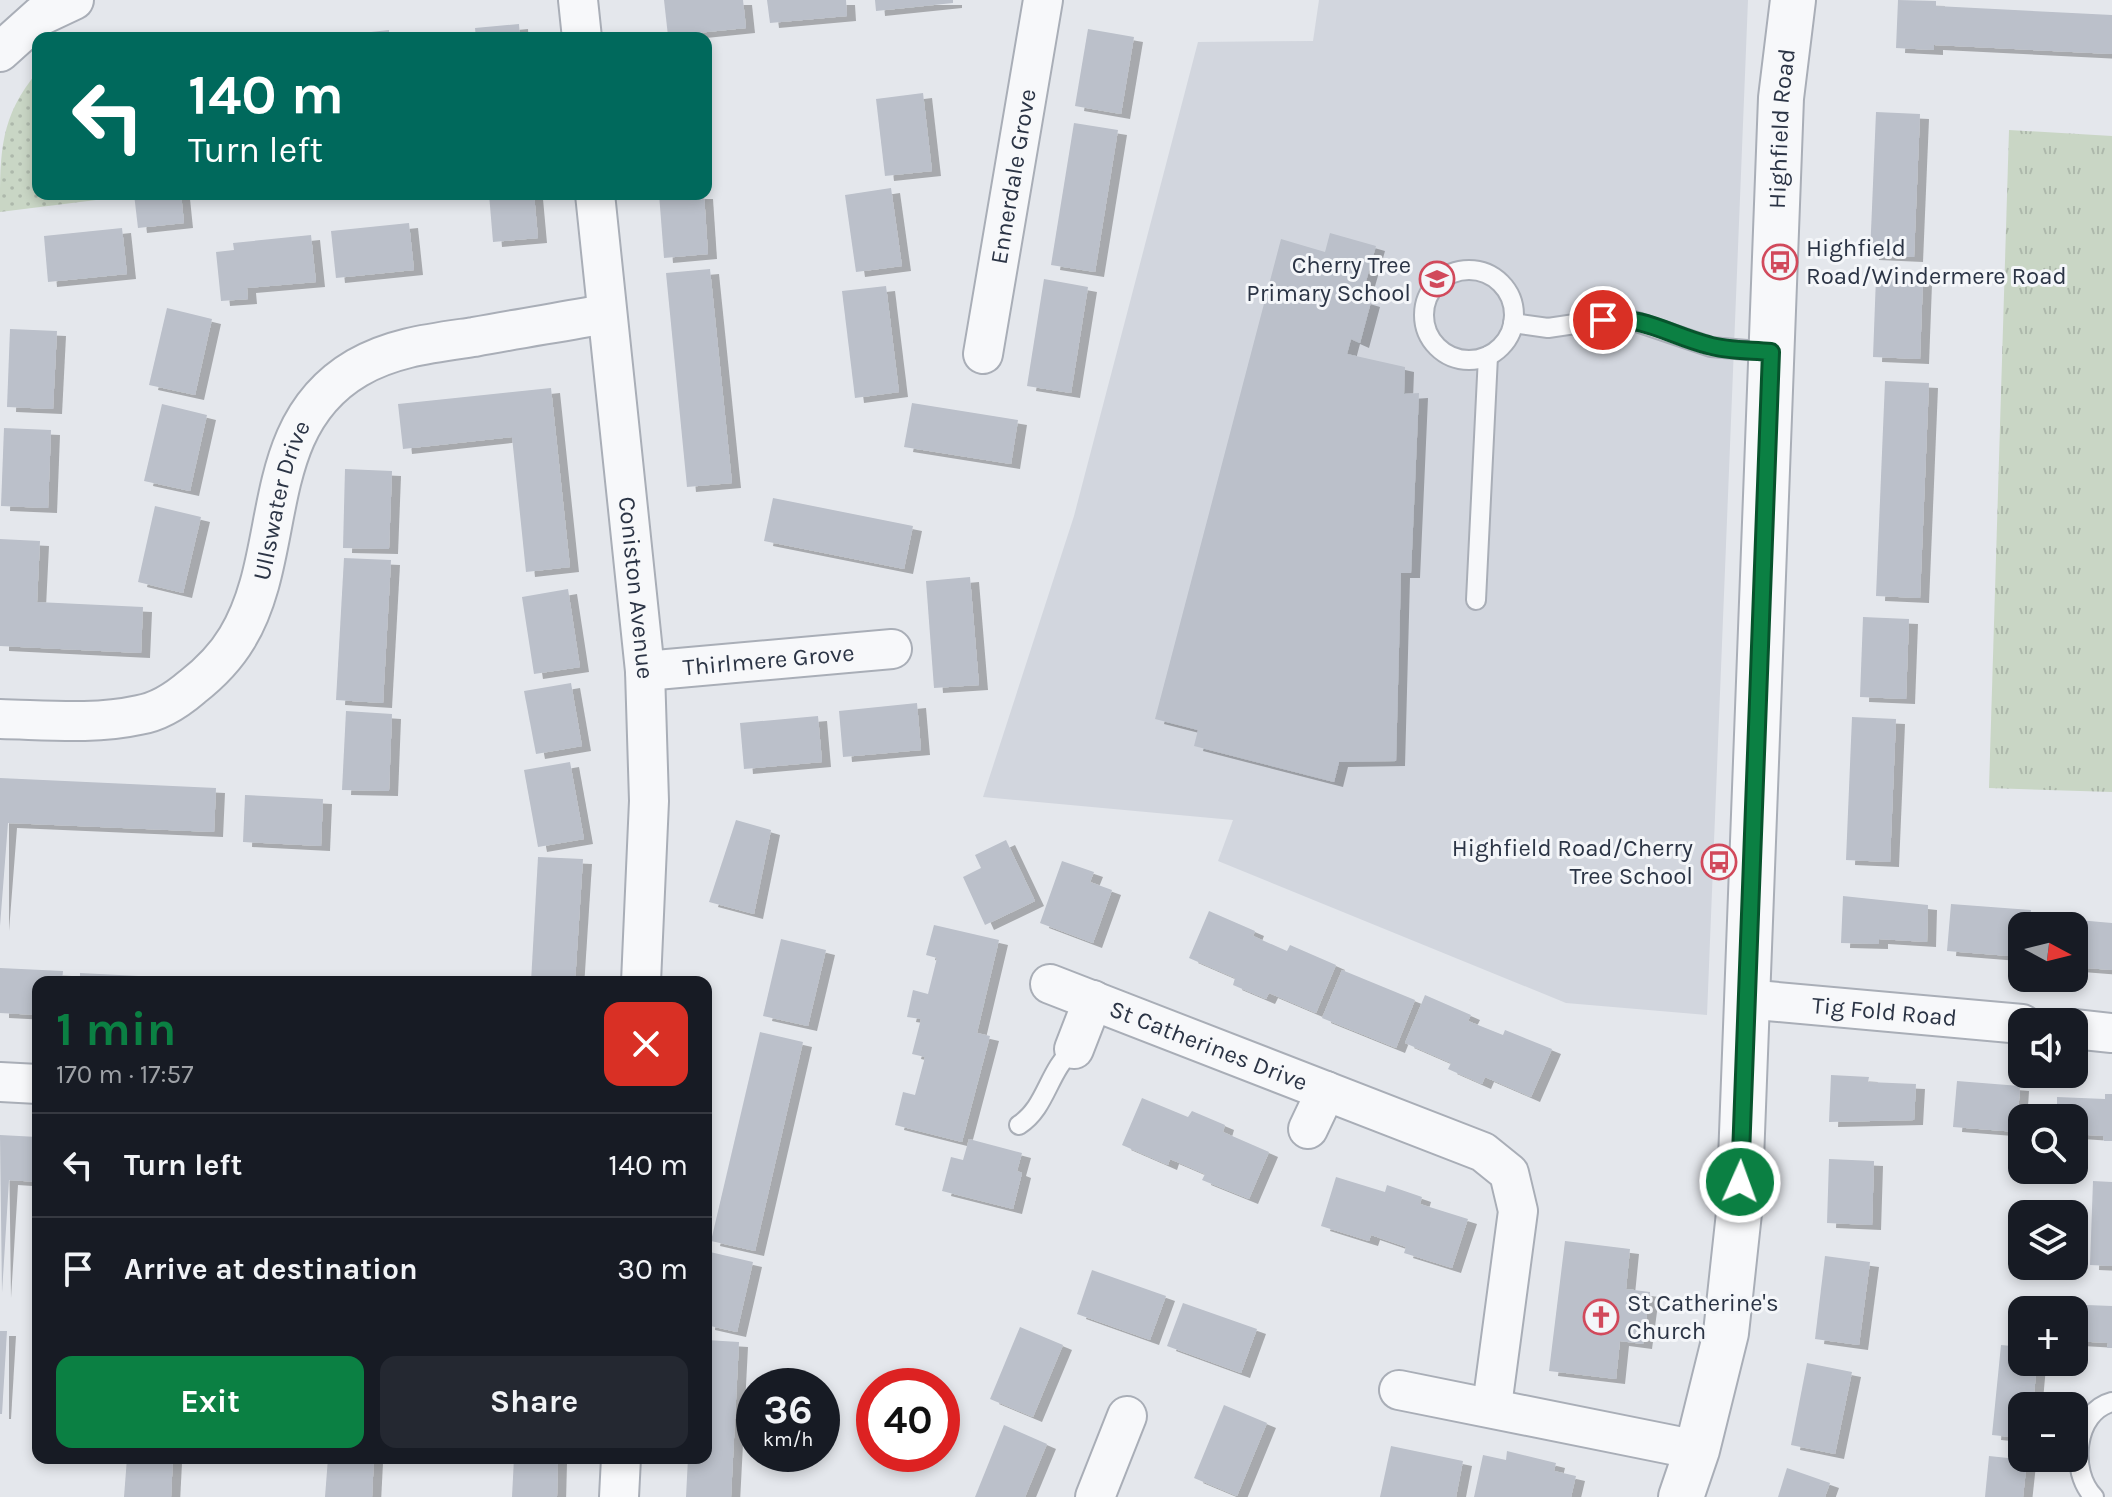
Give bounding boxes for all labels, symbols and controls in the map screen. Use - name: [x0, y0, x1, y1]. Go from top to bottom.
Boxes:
- street label: Highfield Road: [1763, 47, 1801, 210]
- text: 140 m: [188, 62, 344, 127]
- icon: left: [56, 64, 160, 168]
- street label: Ennerdale Grove: [984, 87, 1042, 266]
- text: Turn left: [188, 129, 323, 171]
- place label: Highfield Road/Windermere Road: [1806, 234, 2067, 290]
- bus stop icon: Highfield Road/Windermere Road: [1761, 243, 1799, 281]
- place label: Cherry Tree Primary School: [1246, 251, 1411, 307]
- school or university icon: Cherry Tree Primary School: [1418, 260, 1456, 298]
- pin: [1569, 286, 1637, 354]
- icon: arrive: [1581, 298, 1625, 342]
- street label: Ullswater Drive: [247, 416, 316, 583]
- street label: Coniston Avenue: [613, 495, 659, 680]
- street label: Thirlmere Grove: [681, 638, 856, 682]
- place label: Highfield Road/Cherry Tree School: [1452, 834, 1693, 890]
- bus stop icon: Highfield Road/Cherry Tree School: [1700, 843, 1738, 881]
- north arrow: [2008, 912, 2088, 992]
- map controls: [2008, 912, 2088, 1472]
- street label: Tig Fold Road: [1811, 991, 1958, 1032]
- street label: St Catherines Drive: [1105, 994, 1311, 1097]
- text: 1 min: [56, 1001, 176, 1057]
- button: close: [604, 1002, 688, 1086]
- button: sound: [2008, 1008, 2088, 1088]
- text: 170 m · 17:57: [56, 1059, 193, 1090]
- button: search: [2008, 1104, 2088, 1184]
- position arrow: [1698, 1140, 1782, 1224]
- icon: left: [56, 1143, 100, 1187]
- text: Turn left: [124, 1147, 242, 1183]
- text: 140 m: [608, 1147, 688, 1183]
- button: layers: [2008, 1200, 2088, 1280]
- icon: arrive: [56, 1247, 100, 1291]
- text: Arrive at destination: [124, 1251, 418, 1287]
- text: 30 m: [617, 1251, 688, 1287]
- place label: St Catherine's Church: [1627, 1289, 1779, 1345]
- button: +: [2008, 1296, 2088, 1376]
- church icon: St Catherine's Church: [1582, 1298, 1620, 1336]
- button: Exit: [56, 1356, 364, 1448]
- button: Share: [380, 1356, 688, 1448]
- speed limit sign: 40: [856, 1368, 960, 1472]
- text: 36: [763, 1386, 813, 1433]
- button: −: [2008, 1392, 2088, 1472]
- text: km/h: [763, 1428, 813, 1451]

